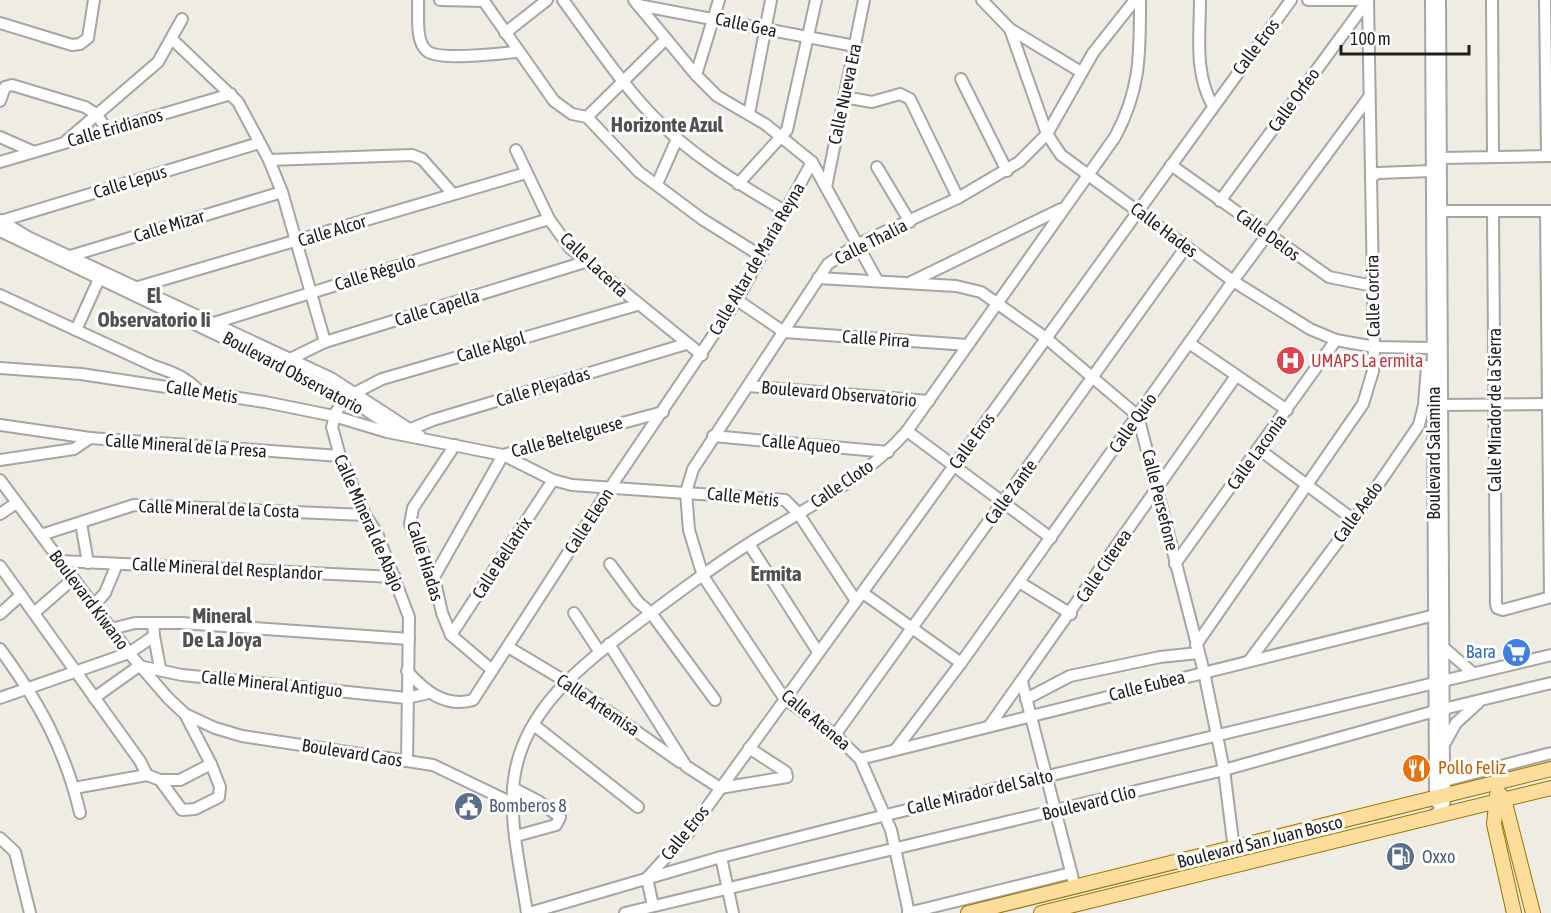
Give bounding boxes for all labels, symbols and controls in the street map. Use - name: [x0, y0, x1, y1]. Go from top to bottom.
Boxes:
- street label: Calle Gea: [713, 8, 779, 41]
- street label: Calle Eros: [1228, 15, 1283, 79]
- scale bar: [1341, 18, 1468, 56]
- text: 100 m: [1350, 28, 1391, 49]
- street label: Calle Nueva Era: [824, 41, 865, 146]
- street label: Calle Orfeo: [1263, 64, 1324, 136]
- street label: Calle Eridianos: [65, 104, 165, 151]
- district label: Horizonte Azul: [611, 112, 724, 136]
- street label: Calle Lepus: [91, 160, 169, 203]
- street label: Calle Altar de María Reyna: [704, 179, 809, 339]
- street label: Calle Hades: [1127, 198, 1202, 262]
- street label: Calle Delos: [1232, 204, 1304, 265]
- street label: Calle Mizar: [131, 205, 207, 246]
- street label: Calle Alcor: [295, 210, 369, 251]
- street label: Calle Thalía: [831, 214, 910, 269]
- street label: Calle Lacerta: [556, 228, 633, 301]
- street label: Calle Régulo: [332, 250, 418, 295]
- street label: Calle Corcira: [1361, 255, 1384, 337]
- district label: El Observatorio Ii: [97, 283, 211, 331]
- street label: Calle Capella: [392, 285, 482, 330]
- street label: Calle Pirra: [842, 326, 911, 351]
- street label: Boulevard Observatorio: [219, 327, 367, 418]
- street label: Calle Algol: [454, 327, 528, 366]
- street label: Calle Mirador de la Sierra: [1484, 328, 1505, 492]
- hospital icon: UMAPS La ermita: [1274, 345, 1306, 377]
- place label: UMAPS La ermita: [1311, 350, 1423, 371]
- street label: Calle Pleyadas: [494, 362, 592, 411]
- street label: Calle Metis: [165, 375, 239, 408]
- street label: Boulevard Observatorio: [760, 376, 918, 411]
- street label: Boulevard Salamina: [1423, 386, 1444, 520]
- street label: Calle Quío: [1104, 389, 1161, 457]
- street label: Calle Eros: [944, 409, 999, 473]
- street label: Calle Laconia: [1222, 410, 1291, 494]
- street label: Calle Beltelguese: [509, 412, 625, 462]
- street label: Calle Mineral de la Presa: [105, 429, 268, 462]
- street label: Calle Aqueo: [761, 430, 841, 457]
- street label: Calle Persefone: [1138, 447, 1183, 553]
- street label: Calle Mineral de Abajo: [330, 451, 409, 594]
- street label: Calle Cloto: [806, 455, 877, 512]
- street label: Calle Zante: [980, 455, 1041, 528]
- street label: Calle Aedo: [1328, 477, 1387, 546]
- street label: Calle Metis: [706, 482, 780, 511]
- street label: Calle Eleon: [560, 484, 618, 557]
- street label: Calle Mineral de la Costa: [138, 495, 300, 522]
- street label: Calle Bellatrix: [467, 513, 536, 602]
- street label: Calle Híadas: [403, 518, 448, 603]
- street label: Calle Citerea: [1071, 525, 1136, 606]
- street label: Boulevard Kiwano: [45, 546, 134, 654]
- street label: Calle Mineral del Resplandor: [131, 553, 323, 584]
- district label: Ermita: [751, 561, 802, 585]
- district label: Mineral De La Joya: [182, 603, 262, 651]
- supermarket icon: Bara: [1501, 636, 1533, 668]
- place label: Bara: [1466, 641, 1496, 662]
- street label: Calle Mineral Antiguo: [200, 666, 344, 701]
- street label: Calle Eubea: [1107, 666, 1187, 705]
- street label: Calle Artemisa: [553, 669, 644, 740]
- street label: Calle Atenea: [777, 685, 855, 755]
- street label: Boulevard Caos: [300, 734, 404, 771]
- restaurant icon: Pollo Feliz: [1401, 752, 1433, 784]
- place label: Pollo Feliz: [1438, 757, 1506, 778]
- street label: Calle Mirador del Salto: [905, 765, 1055, 818]
- street label: Boulevard Clío: [1040, 781, 1138, 824]
- public building icon: Bomberos 8: [452, 790, 484, 822]
- place label: Bomberos 8: [489, 795, 567, 816]
- street label: Calle Eros: [656, 801, 713, 864]
- street label: Boulevard San Juan Bosco: [1175, 811, 1345, 872]
- fuel station icon: Oxxo: [1385, 841, 1417, 873]
- place label: Oxxo: [1422, 846, 1455, 867]

